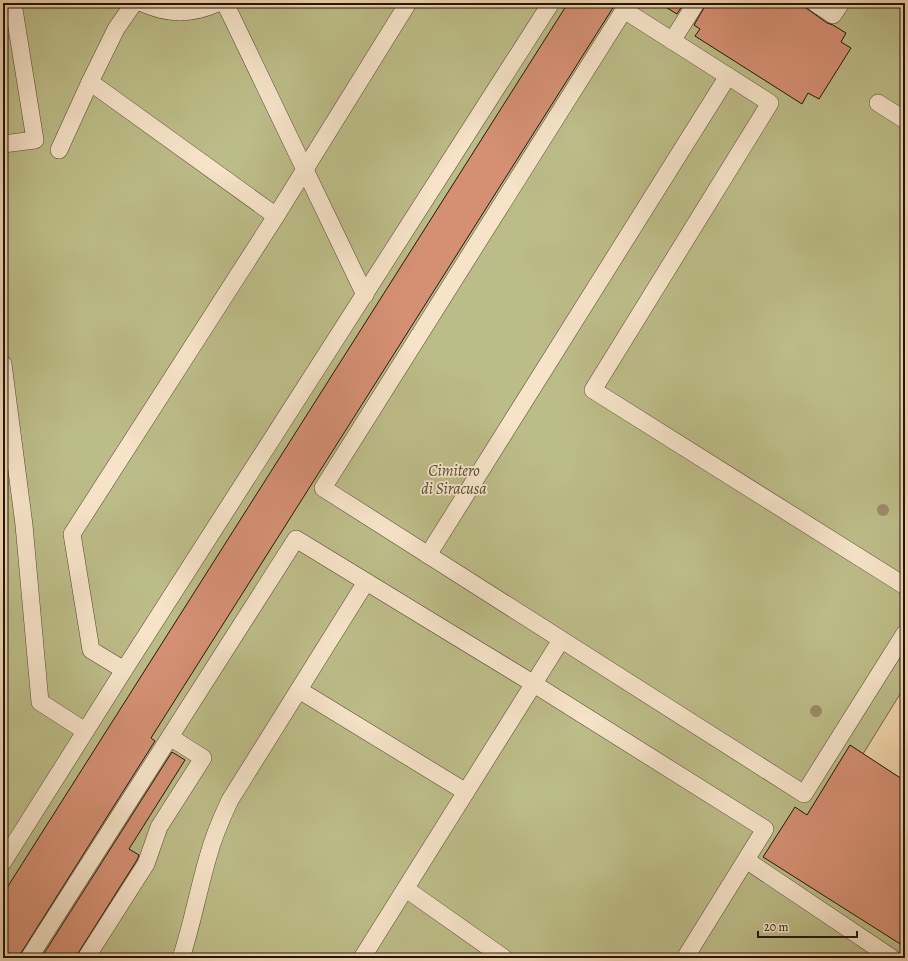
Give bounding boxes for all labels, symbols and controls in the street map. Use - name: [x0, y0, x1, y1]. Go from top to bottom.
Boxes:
- park label: Cimitero di Siracusa: [421, 460, 487, 500]
- scale bar: [758, 913, 857, 939]
- text: 20 m: [764, 919, 788, 935]

